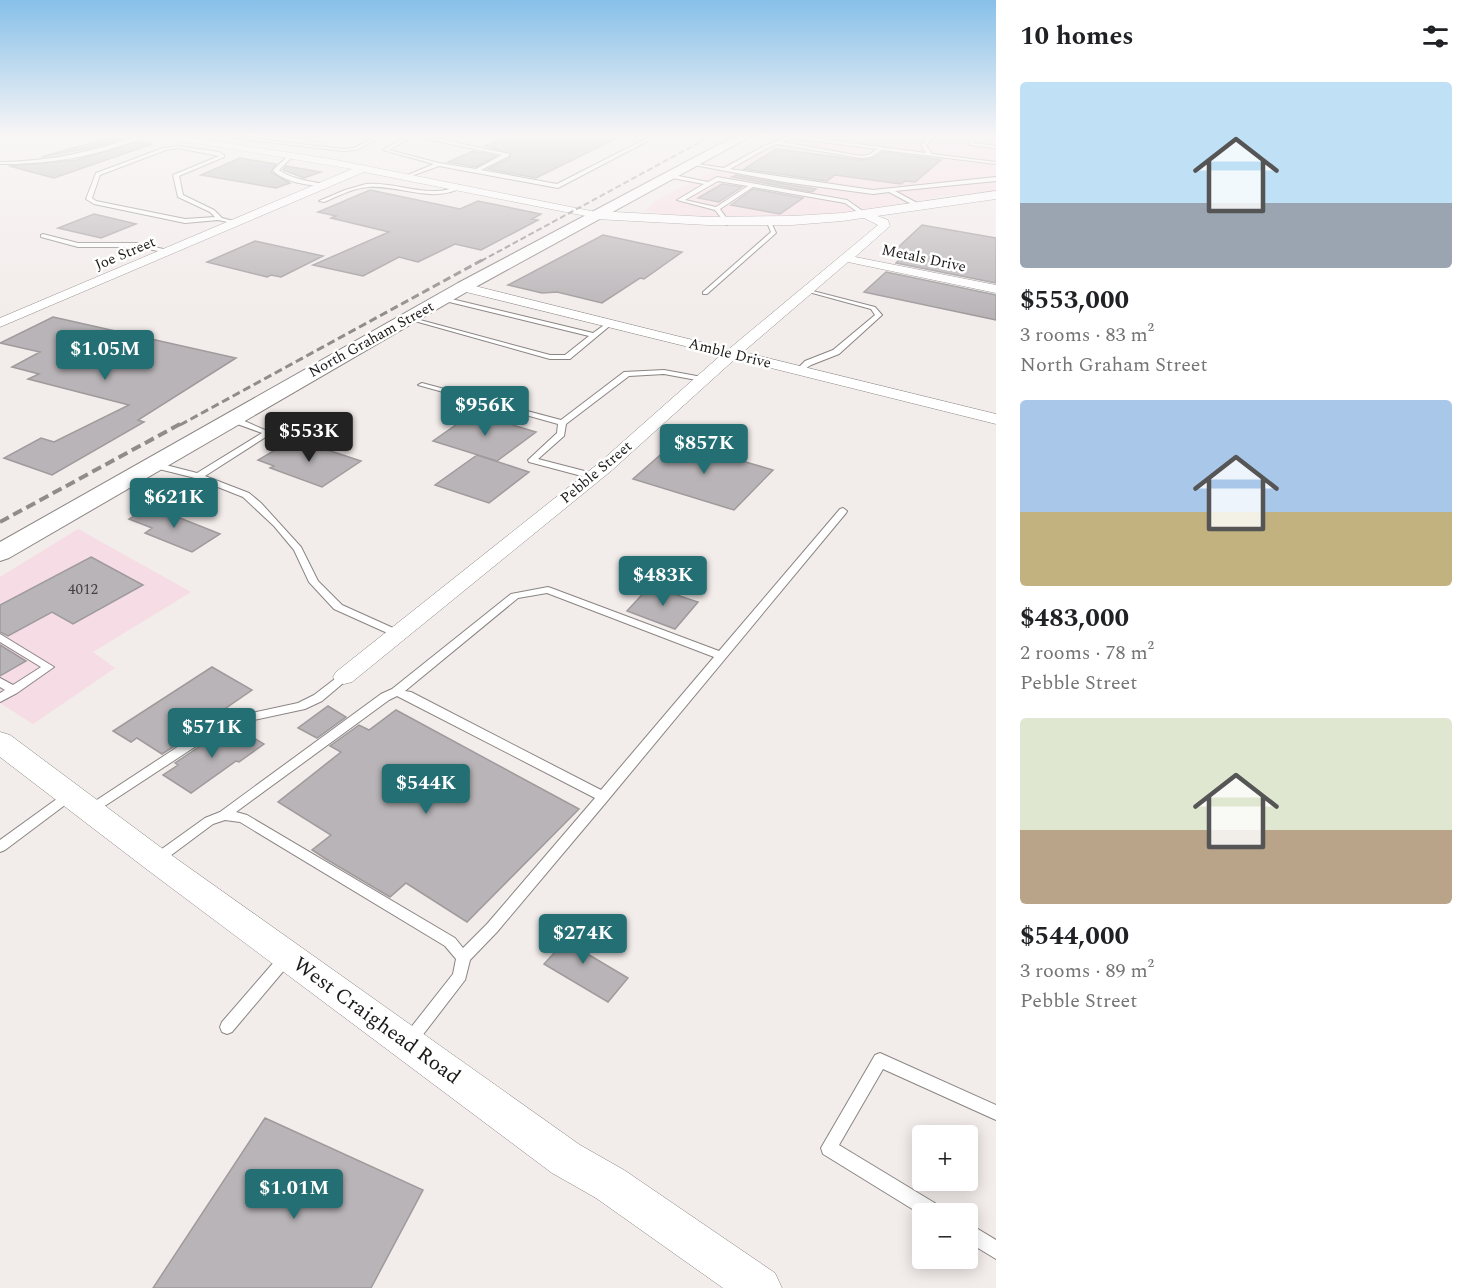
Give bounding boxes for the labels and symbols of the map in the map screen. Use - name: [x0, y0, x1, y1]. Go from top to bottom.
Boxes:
- street label: Joe Street: [91, 230, 159, 277]
- street label: Metals Drive: [880, 238, 968, 279]
- street label: North Graham Street: [304, 295, 438, 384]
- pin: $1.05M: [56, 330, 154, 381]
- street label: Amble Drive: [686, 332, 774, 375]
- pin: $956K: [443, 386, 527, 437]
- pin: $553K: [267, 412, 351, 463]
- pin: $857K: [662, 424, 746, 475]
- street label: Pebble Street: [555, 435, 637, 509]
- pin: $621K: [132, 478, 216, 529]
- pin: $483K: [621, 556, 705, 607]
- house number: 4012: [68, 578, 98, 601]
- pin: $571K: [170, 708, 254, 759]
- pin: $544K: [384, 764, 468, 815]
- pin: $274K: [541, 914, 625, 965]
- street label: West Craighead Road: [286, 949, 467, 1093]
- pin: $1.01M: [245, 1169, 343, 1220]

